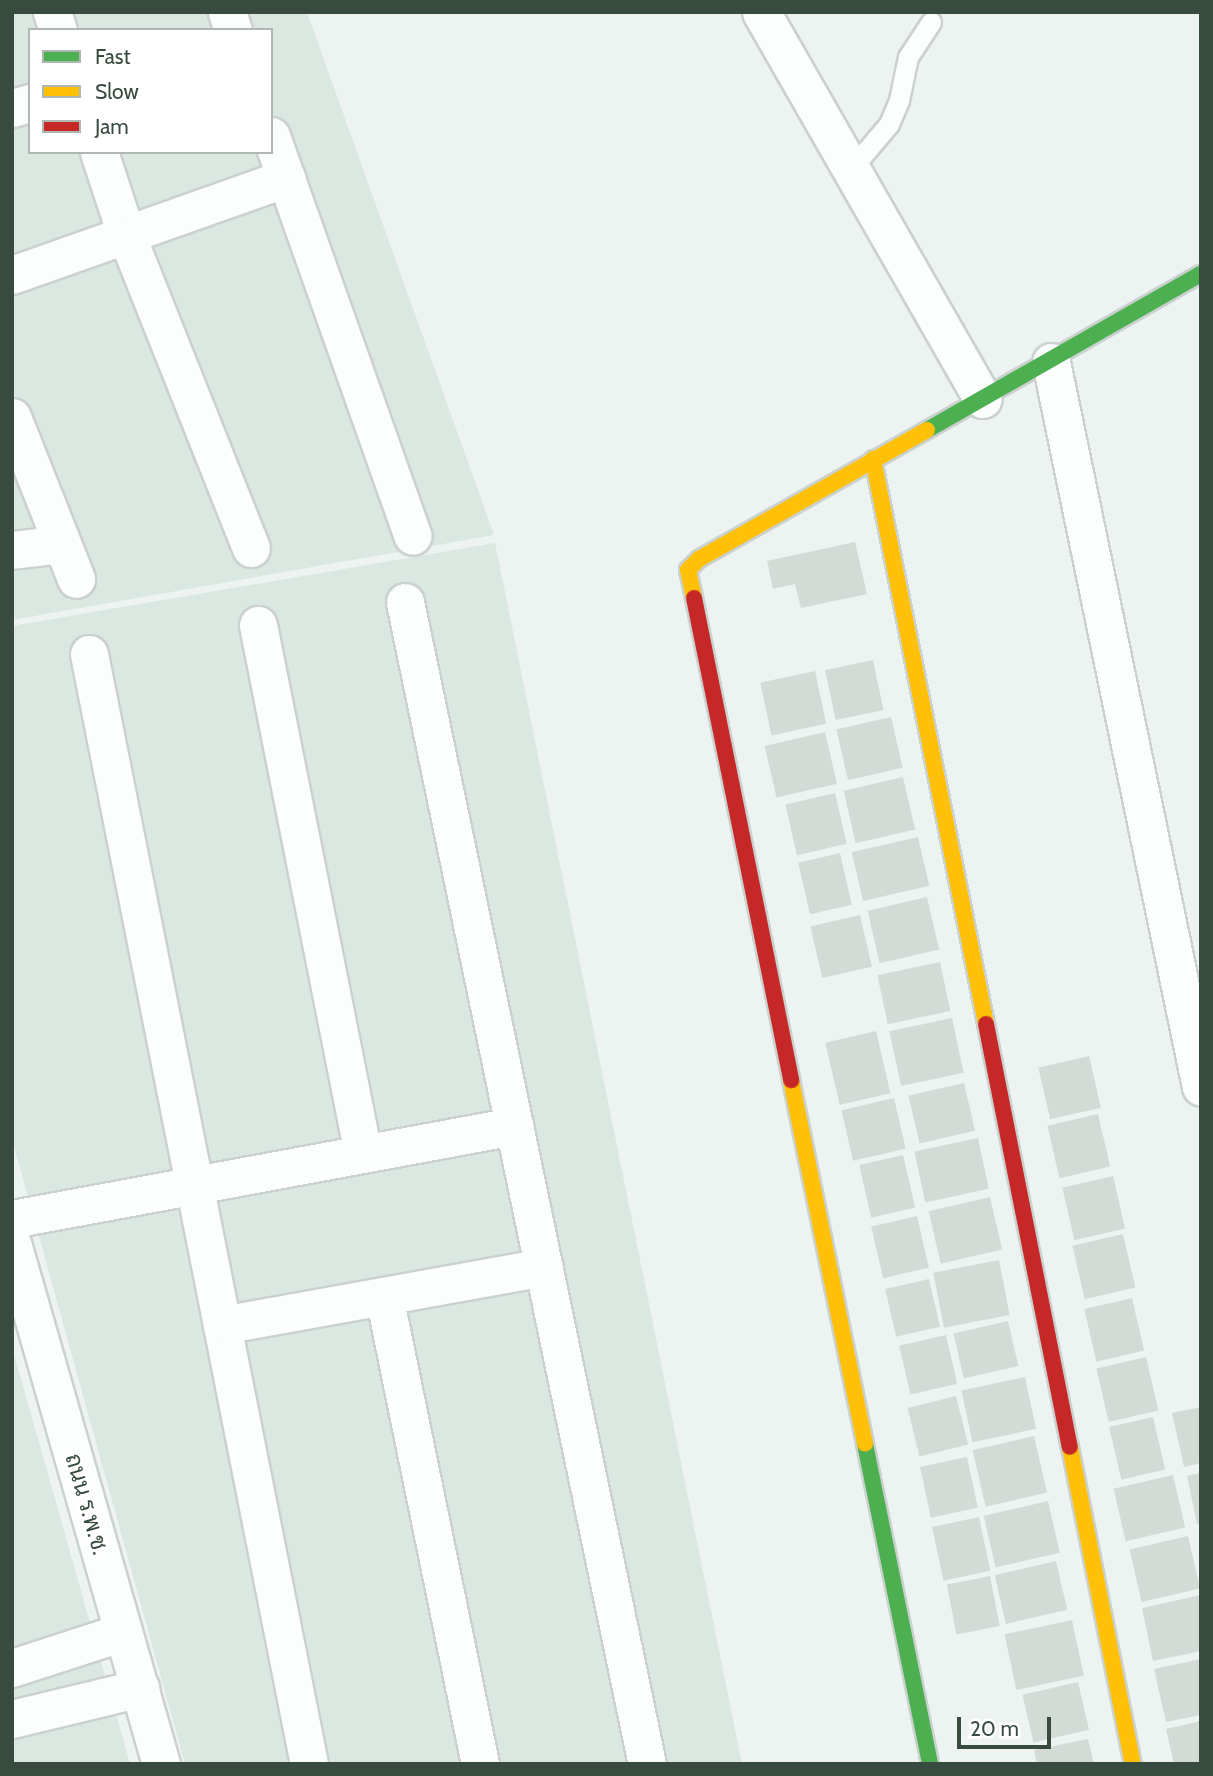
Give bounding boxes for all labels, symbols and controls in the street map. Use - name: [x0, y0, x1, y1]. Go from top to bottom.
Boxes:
- legend: [28, 28, 273, 154]
- text: Fast: [95, 44, 131, 69]
- text: Slow: [95, 79, 139, 104]
- text: Jam: [95, 114, 129, 139]
- street label: ถนน ร.พ.ช.: [59, 1450, 115, 1558]
- scale bar: [961, 1702, 1056, 1746]
- text: 20 m: [970, 1716, 1019, 1741]

